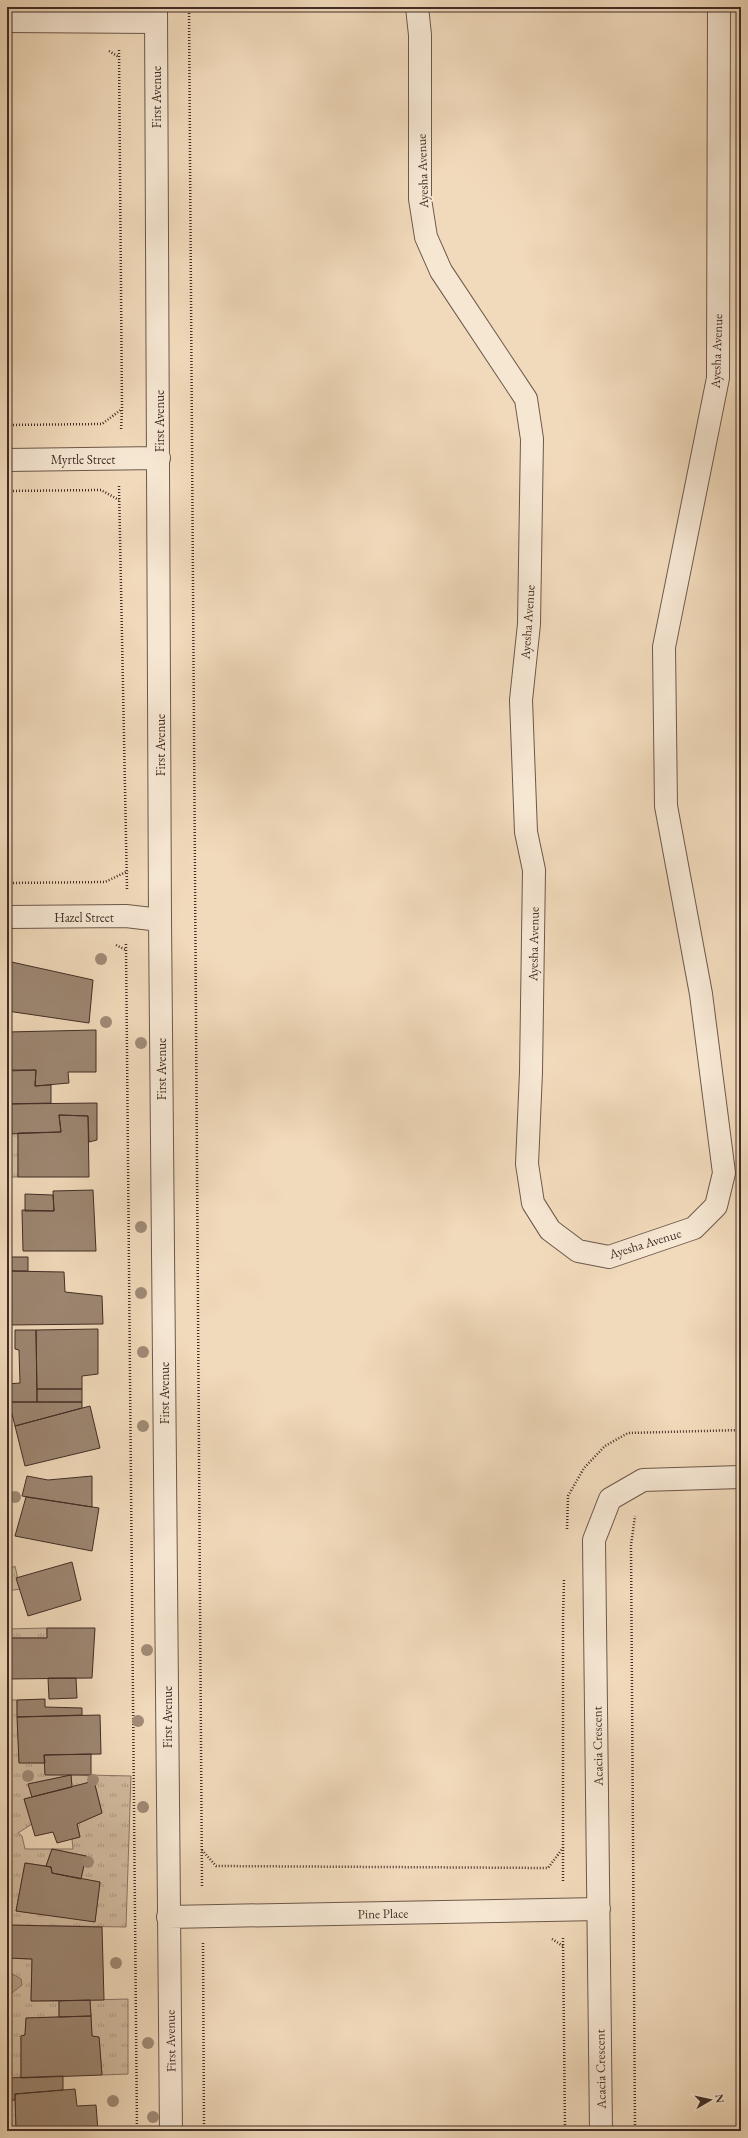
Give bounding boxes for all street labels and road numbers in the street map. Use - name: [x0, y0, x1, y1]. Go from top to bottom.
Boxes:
- street label: First Avenue: [148, 66, 165, 128]
- street label: Ayesha Avenue: [413, 133, 432, 210]
- street label: Ayesha Avenue: [707, 313, 726, 390]
- street label: First Avenue: [151, 390, 168, 452]
- street label: Myrtle Street: [51, 451, 115, 468]
- street label: Ayesha Avenue: [516, 584, 539, 661]
- street label: First Avenue: [152, 714, 169, 776]
- street label: Ayesha Avenue: [524, 907, 543, 982]
- street label: Hazel Street: [54, 909, 114, 926]
- street label: First Avenue: [153, 1038, 170, 1100]
- street label: Ayesha Avenue: [606, 1224, 683, 1263]
- street label: First Avenue: [156, 1362, 173, 1424]
- street label: First Avenue: [159, 1686, 176, 1748]
- street label: Acacia Crescent: [588, 1706, 607, 1787]
- street label: Pine Place: [358, 1905, 408, 1922]
- street label: First Avenue: [161, 2010, 180, 2072]
- street label: Acacia Crescent: [591, 2029, 610, 2110]

